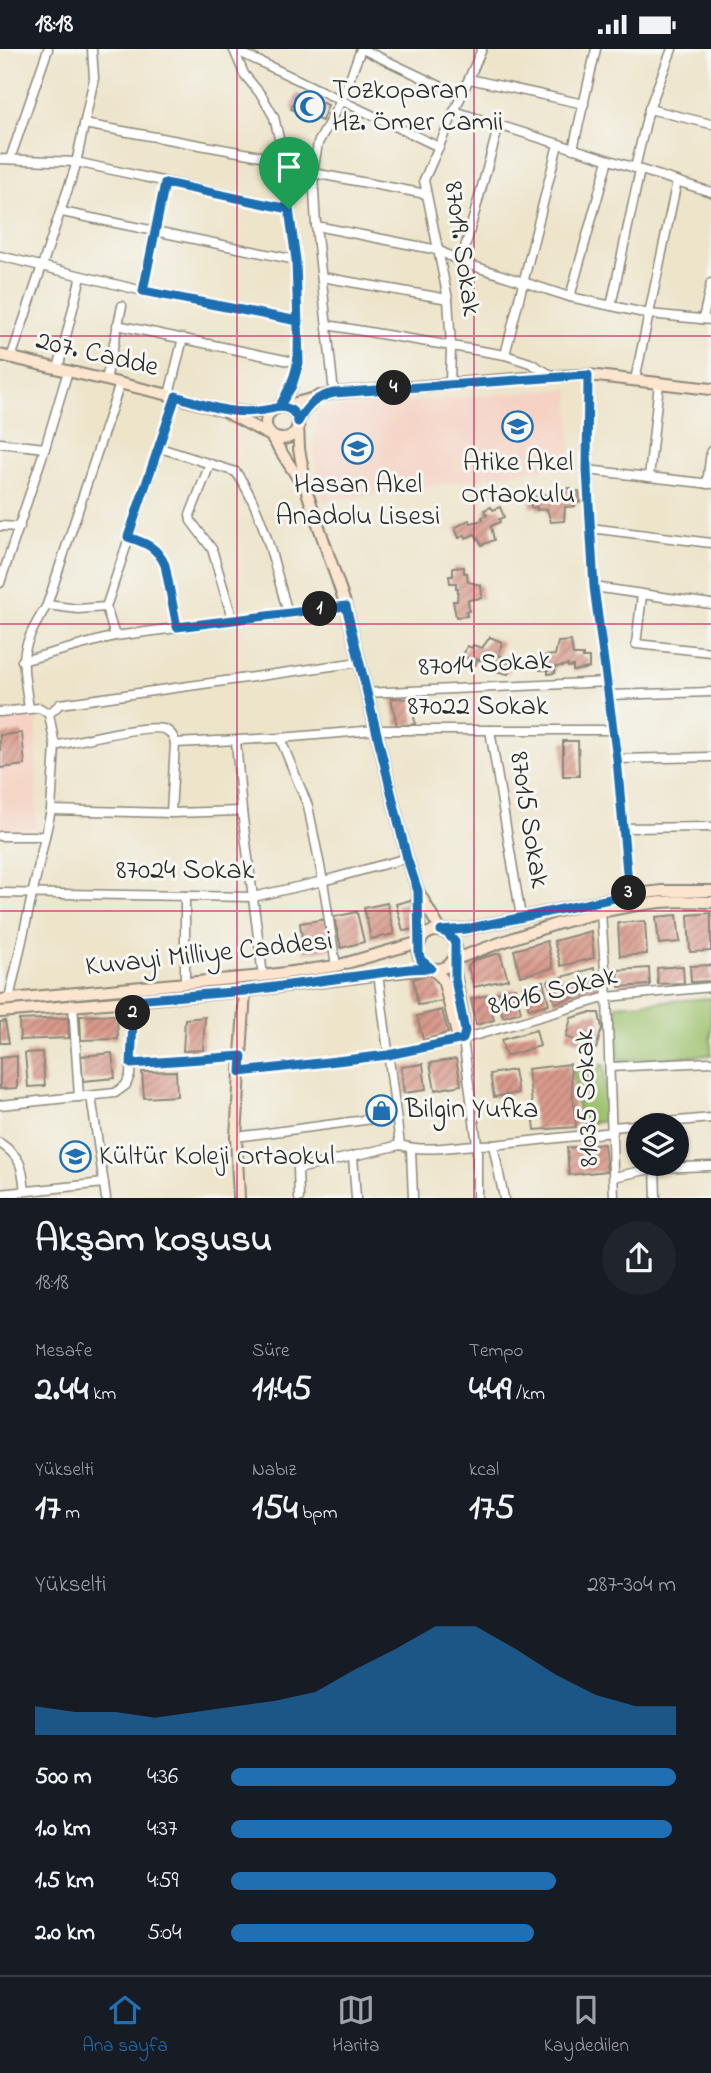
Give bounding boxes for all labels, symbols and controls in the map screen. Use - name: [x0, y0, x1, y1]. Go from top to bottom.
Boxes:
- text: 18:18: [35, 6, 73, 44]
- place label: Tozkoparan Hz. Ömer Camii: [332, 71, 503, 144]
- mosque icon: Tozkoparan Hz. Ömer Camii: [292, 90, 326, 124]
- pin: [259, 137, 319, 209]
- icon: arrive: [270, 148, 308, 186]
- street label: 87019. Sokak: [431, 179, 491, 320]
- street label: 207. Cadde: [32, 321, 163, 389]
- pin: 4: [376, 371, 412, 405]
- text: 4: [390, 374, 397, 401]
- school or university icon: Atike Akel Ortaokulu: [501, 409, 535, 443]
- school or university icon: Hasan Akel Anadolu Lisesi: [341, 431, 375, 465]
- place label: Atike Akel Ortaokulu: [461, 443, 575, 516]
- place label: Hasan Akel Anadolu Lisesi: [276, 465, 440, 538]
- pin: 1: [302, 591, 338, 627]
- text: 1: [316, 595, 323, 622]
- street label: 87014 Sokak: [418, 641, 553, 689]
- street label: 87022 Sokak: [408, 687, 549, 728]
- street label: 87015 Sokak: [497, 749, 559, 892]
- street label: 87024 Sokak: [116, 851, 255, 892]
- pin: 3: [612, 875, 646, 911]
- text: 3: [625, 879, 632, 906]
- street label: Kuvayi Milliye Caddesi: [83, 922, 335, 988]
- street label: 81016 Sokak: [484, 956, 622, 1028]
- pin: 2: [116, 995, 150, 1031]
- text: 2: [128, 999, 137, 1026]
- street label: 81035 Sokak: [565, 1028, 611, 1167]
- place label: Bilgin Yufka: [404, 1090, 538, 1131]
- shop icon: Bilgin Yufka: [365, 1093, 399, 1127]
- map controls: [626, 1113, 689, 1176]
- button: layers: [626, 1113, 689, 1176]
- place label: Kültür Koleji Ortaokul: [99, 1137, 335, 1178]
- school or university icon: Kültür Koleji Ortaokul: [59, 1140, 93, 1174]
- text: Akşam koşusu: [35, 1213, 272, 1269]
- button: share: [602, 1221, 676, 1295]
- text: 18:18: [35, 1267, 69, 1300]
- text: Mesafe: [35, 1338, 92, 1365]
- text: Süre: [252, 1338, 289, 1365]
- text: Tempo: [469, 1338, 523, 1365]
- text: 2.44: [35, 1365, 88, 1416]
- text: 11:45: [252, 1365, 312, 1416]
- text: 4:49: [469, 1365, 511, 1416]
- text: km: [88, 1381, 116, 1408]
- text: /km: [511, 1381, 545, 1408]
- text: Yükselti: [35, 1457, 94, 1484]
- text: Nabız: [252, 1457, 297, 1484]
- text: kcal: [469, 1457, 499, 1484]
- text: 17: [35, 1484, 61, 1535]
- text: 154: [252, 1484, 298, 1535]
- text: 175: [469, 1484, 515, 1535]
- text: m: [61, 1500, 80, 1527]
- text: bpm: [298, 1500, 337, 1527]
- text: Yükselti: [35, 1569, 106, 1602]
- text: 287–304 m: [587, 1569, 676, 1602]
- text: 500 m: [35, 1761, 92, 1794]
- text: 4:36: [147, 1761, 178, 1794]
- text: 1.0 km: [35, 1813, 91, 1846]
- text: 4:37: [147, 1813, 177, 1846]
- text: 1.5 km: [35, 1865, 94, 1898]
- text: 4:59: [147, 1865, 179, 1898]
- text: 2.0 km: [35, 1917, 95, 1950]
- text: 5:04: [147, 1917, 182, 1950]
- tab: Ana sayfa: [82, 1991, 168, 2060]
- tab: Harita: [332, 1991, 379, 2060]
- tab: Kaydedilen: [544, 1991, 629, 2060]

